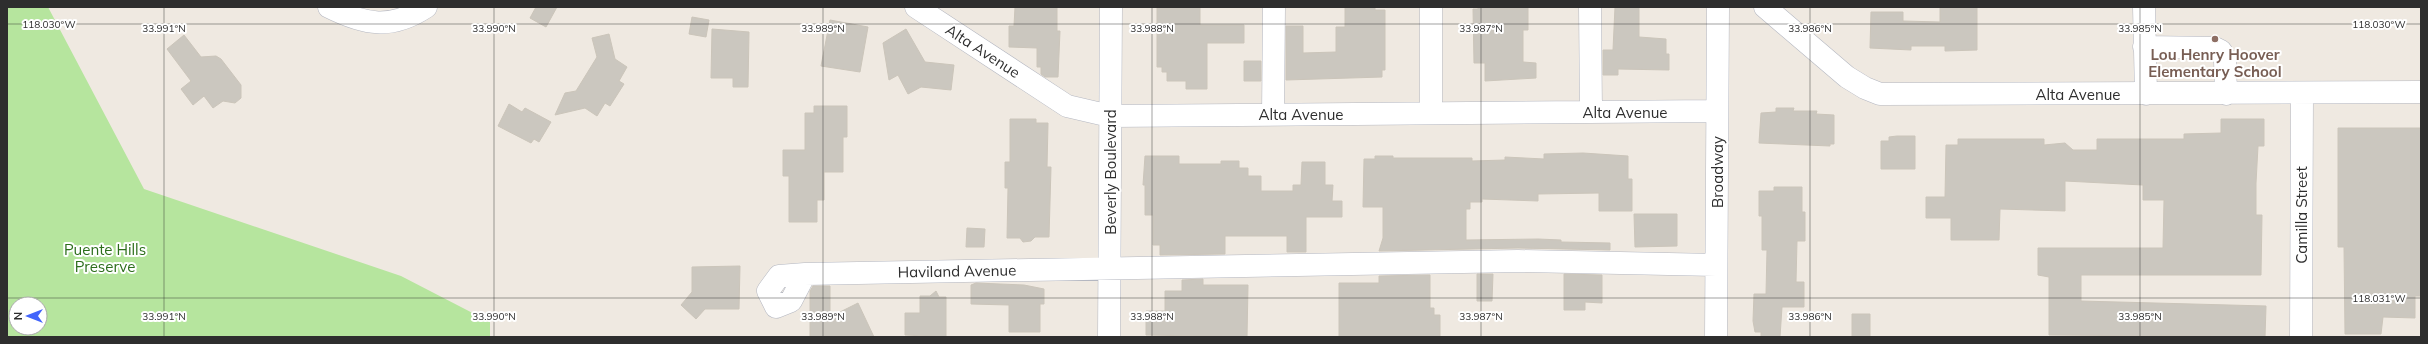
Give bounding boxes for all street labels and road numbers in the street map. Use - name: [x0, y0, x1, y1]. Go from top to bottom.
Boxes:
- street label: Alta Avenue: [942, 20, 1024, 82]
- street label: Alta Avenue: [2035, 85, 2121, 104]
- street label: Alta Avenue: [1582, 103, 1668, 122]
- street label: Alta Avenue: [1258, 105, 1344, 124]
- street label: Beverly Boulevard: [1101, 109, 1120, 235]
- street label: Broadway: [1708, 136, 1727, 208]
- street label: Camilla Street: [2292, 166, 2311, 264]
- street label: Haviland Avenue: [898, 260, 1016, 282]

